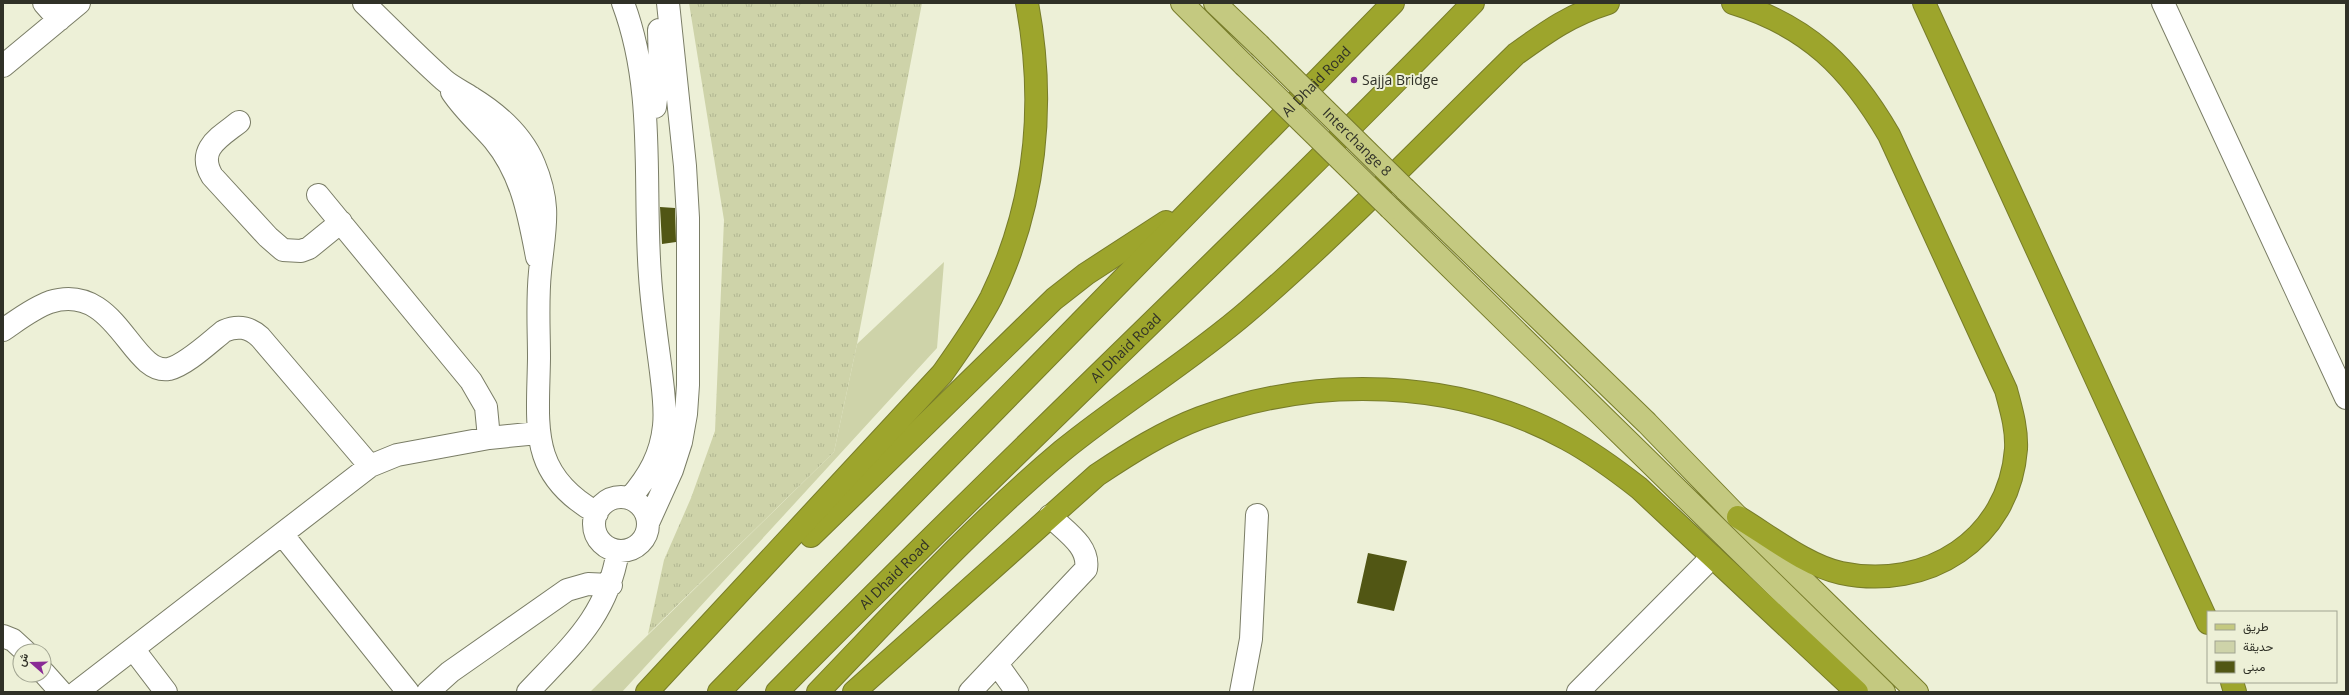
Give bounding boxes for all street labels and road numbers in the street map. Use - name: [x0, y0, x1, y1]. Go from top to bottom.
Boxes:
- street label: Al Dhaid Road: [1277, 42, 1355, 121]
- street label: Interchange 8: [1319, 103, 1396, 180]
- street label: Al Dhaid Road: [1086, 309, 1165, 386]
- street label: Al Dhaid Road: [855, 535, 933, 613]

